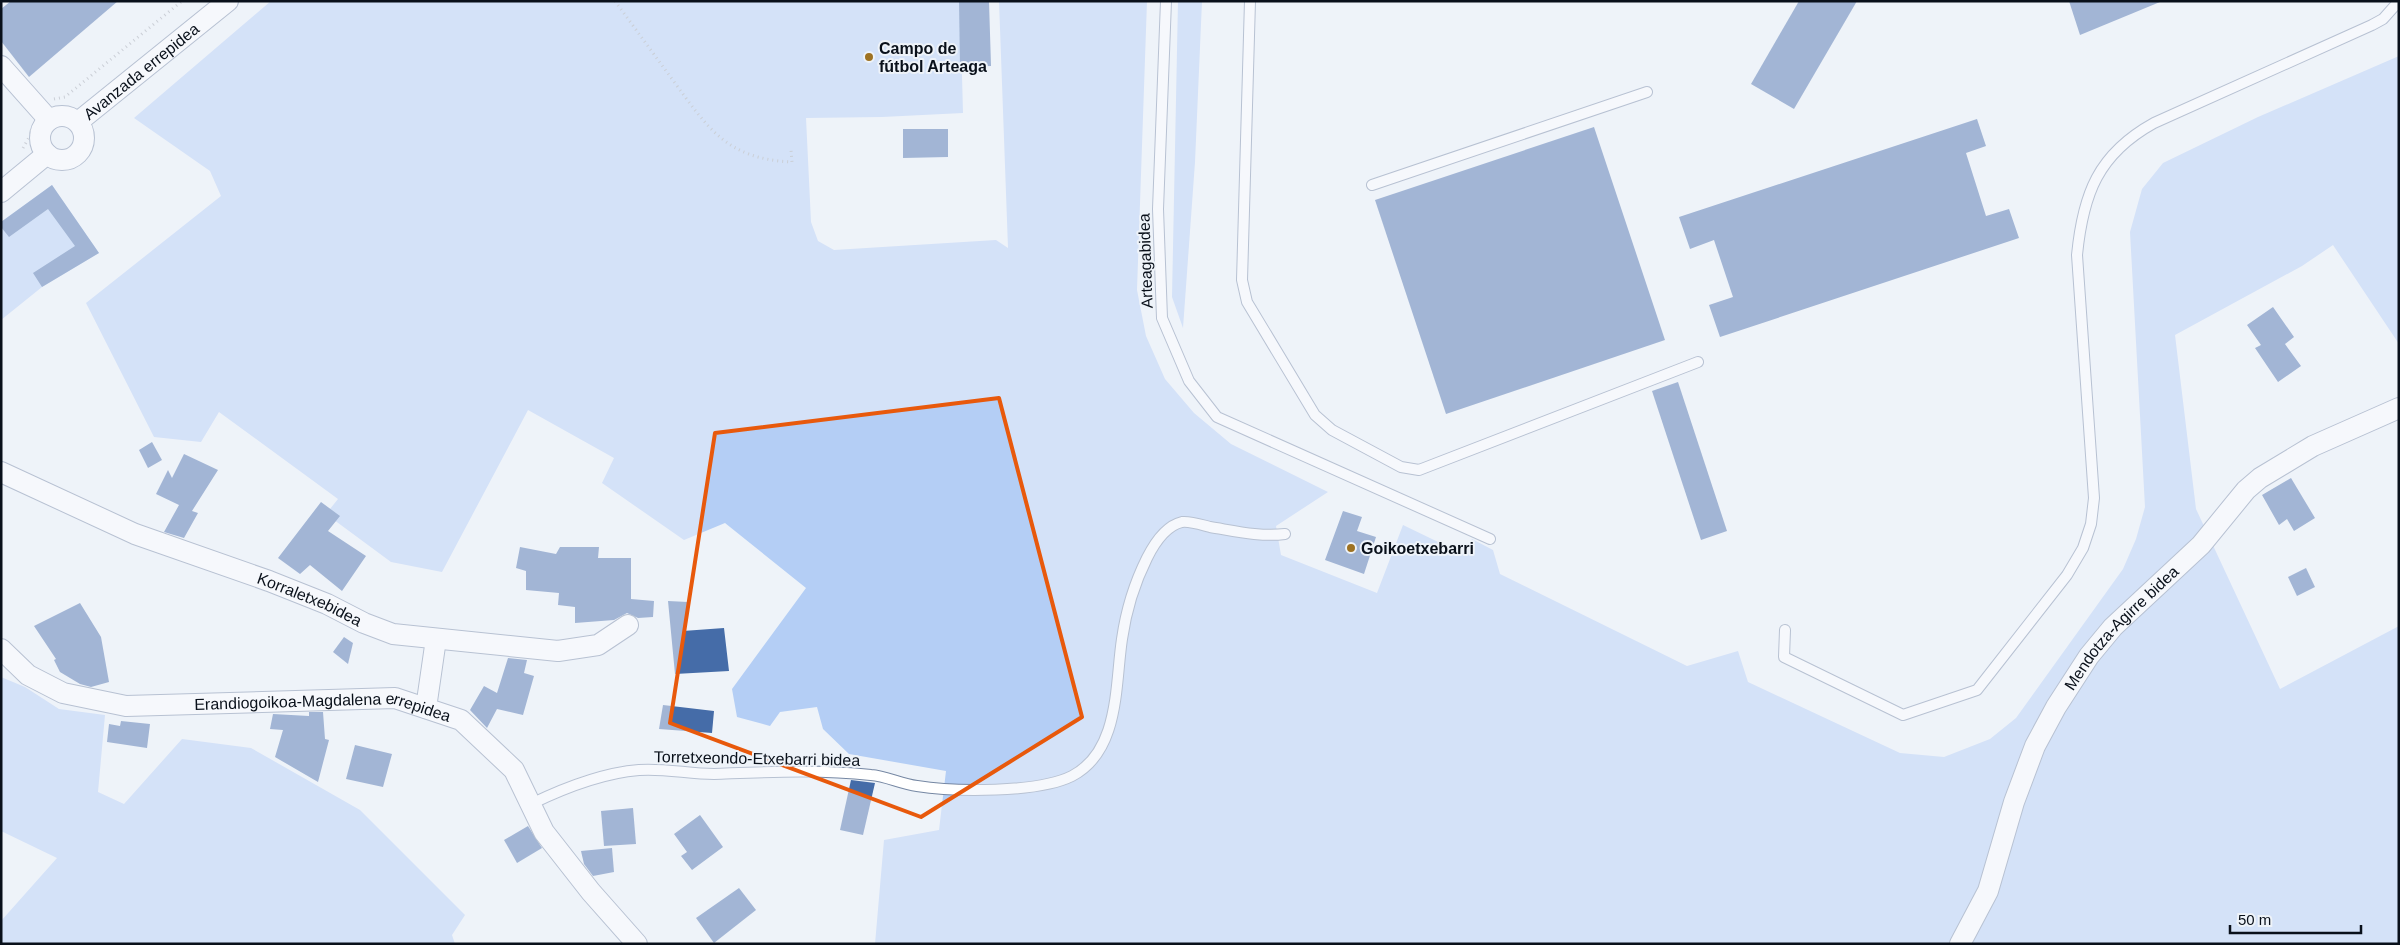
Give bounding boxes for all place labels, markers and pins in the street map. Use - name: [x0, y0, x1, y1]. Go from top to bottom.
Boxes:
- place label: Campo de fútbol Arteaga: [879, 40, 987, 75]
- marker: Campo de fútbol Arteaga: [863, 51, 875, 63]
- place label: Goikoetxebarri: [1361, 540, 1474, 557]
- marker: Goikoetxebarri: [1345, 542, 1357, 554]

